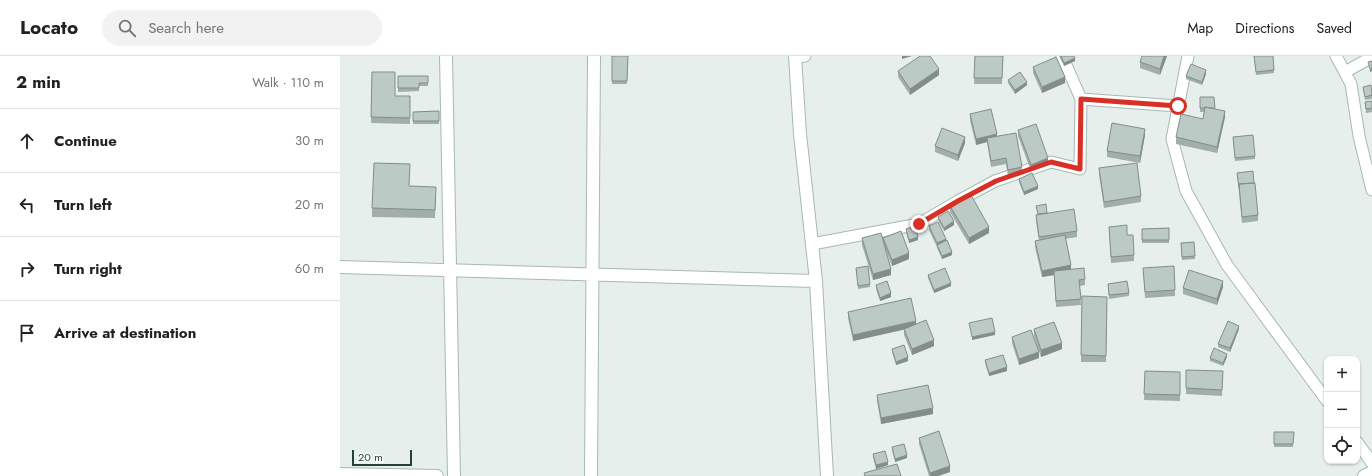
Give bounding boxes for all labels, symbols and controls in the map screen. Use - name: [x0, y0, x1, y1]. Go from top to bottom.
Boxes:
- search box: [102, 10, 382, 46]
- text: Locato: [20, 14, 78, 41]
- icon: search: [116, 17, 138, 39]
- text: Search here: [148, 17, 224, 39]
- text: Map: [1187, 18, 1213, 38]
- text: Directions: [1235, 18, 1295, 38]
- text: Saved: [1317, 18, 1352, 38]
- text: 2 min: [16, 70, 61, 94]
- text: Walk · 110 m: [252, 73, 324, 92]
- route start: [1169, 97, 1187, 115]
- icon: ahead: [16, 130, 38, 152]
- text: Continue: [54, 130, 117, 152]
- text: 30 m: [295, 131, 324, 150]
- icon: left: [16, 194, 38, 216]
- text: Turn left: [54, 194, 112, 216]
- text: 20 m: [295, 195, 324, 214]
- route end: [910, 215, 928, 233]
- icon: right: [16, 258, 38, 280]
- text: Turn right: [54, 258, 122, 280]
- text: 60 m: [295, 259, 324, 278]
- icon: arrive: [16, 322, 38, 344]
- text: Arrive at destination: [54, 322, 196, 344]
- map controls: [1324, 356, 1360, 464]
- button: +: [1324, 356, 1360, 392]
- button: −: [1324, 392, 1360, 428]
- button: locate: [1324, 428, 1360, 464]
- scale bar: [352, 448, 412, 467]
- text: 20 m: [358, 449, 383, 465]

